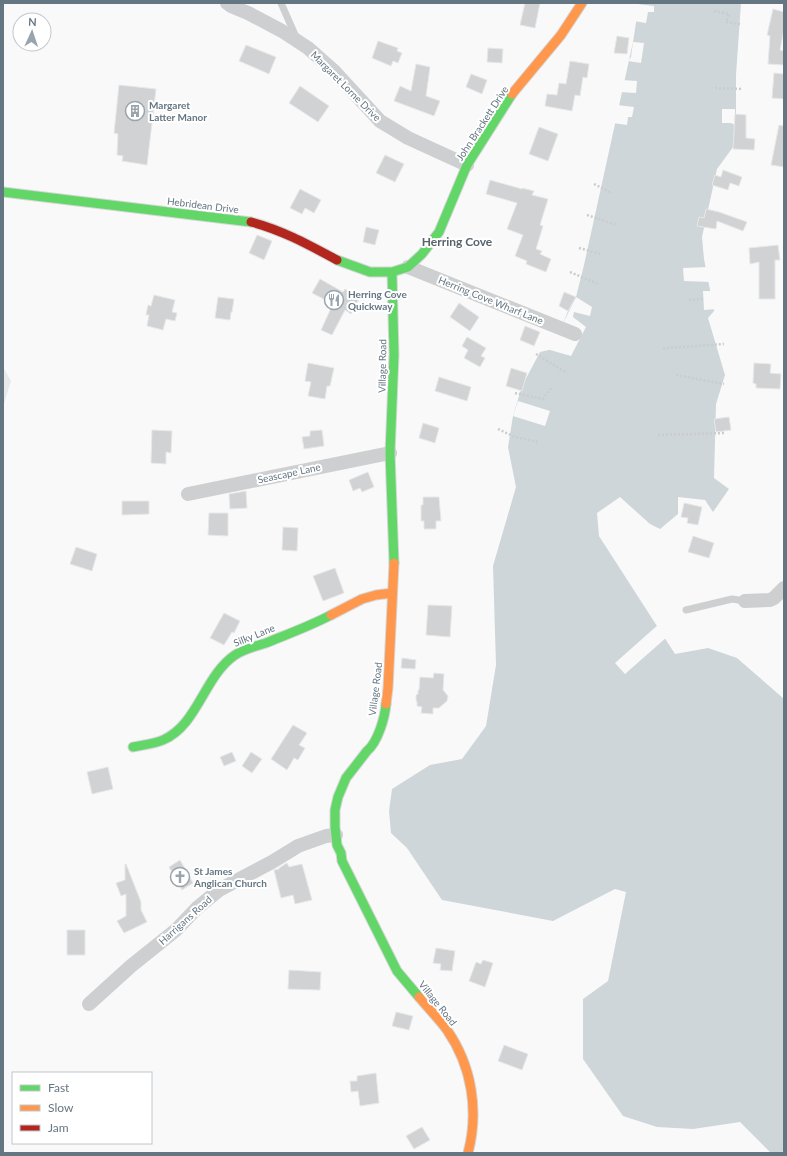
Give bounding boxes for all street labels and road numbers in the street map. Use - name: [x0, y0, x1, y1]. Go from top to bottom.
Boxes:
- street label: Margaret Lorne Drive: [309, 49, 383, 123]
- street label: John Brackett Drive: [453, 84, 511, 162]
- street label: Hebridean Drive: [166, 195, 240, 215]
- street label: Herring Cove Wharf Lane: [437, 273, 545, 327]
- street label: Village Road: [376, 339, 388, 393]
- street label: Seascape Lane: [256, 460, 322, 486]
- street label: Silky Lane: [232, 621, 276, 649]
- street label: Village Road: [366, 661, 384, 717]
- street label: Harrigans Road: [156, 893, 214, 947]
- street label: Village Road: [416, 978, 460, 1028]

